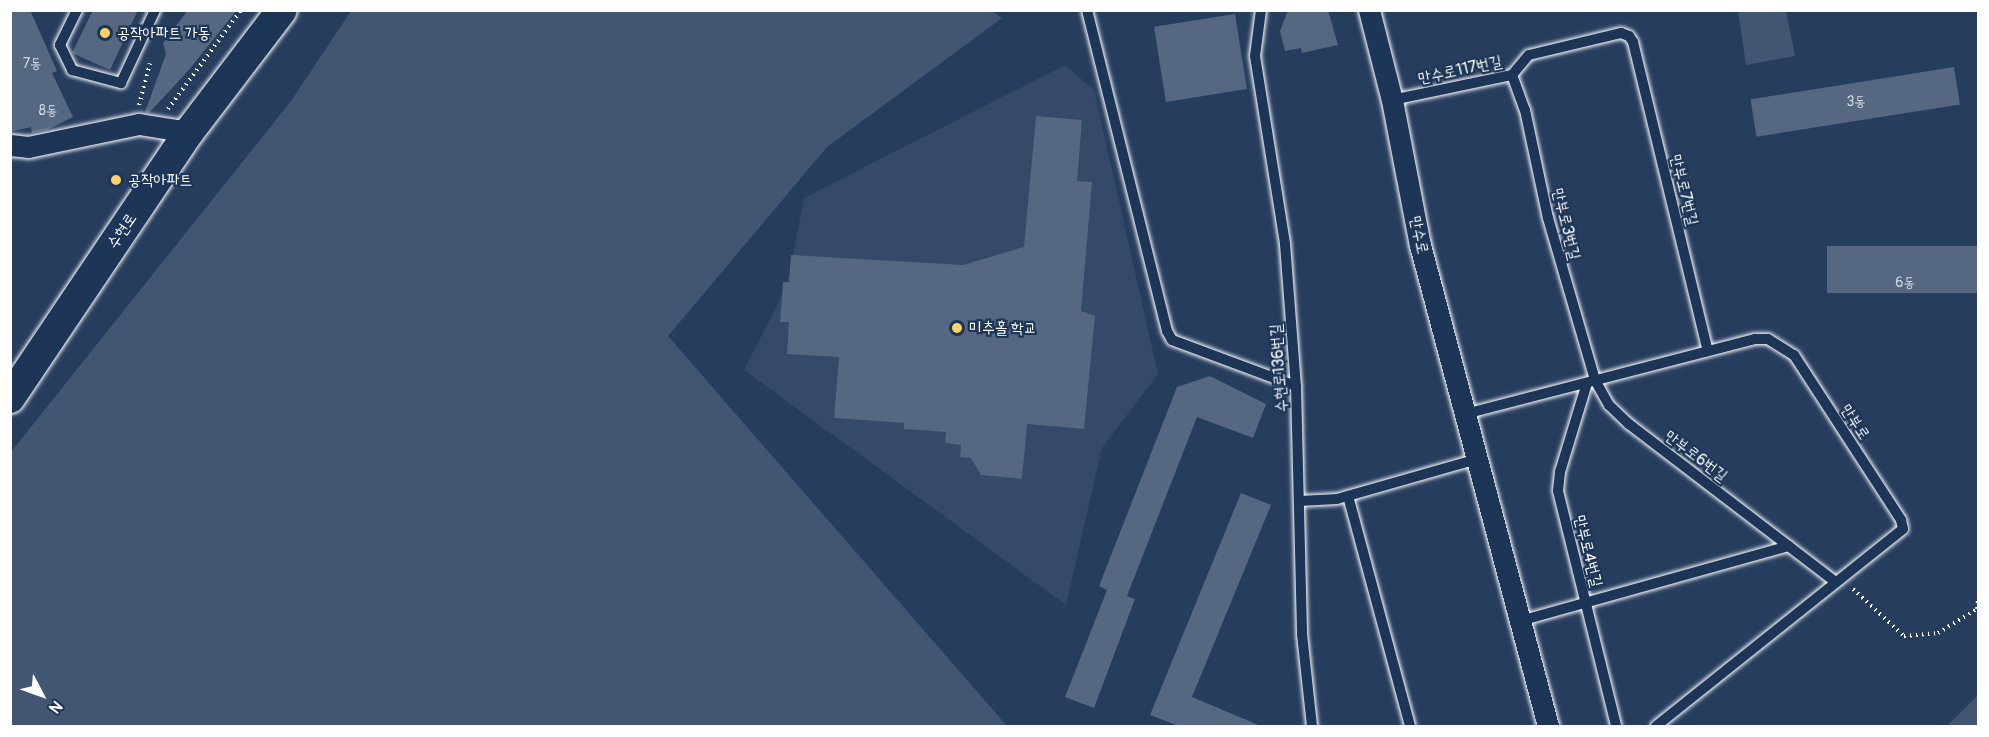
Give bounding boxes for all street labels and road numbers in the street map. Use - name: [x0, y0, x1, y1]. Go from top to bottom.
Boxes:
- street label: 만수로117번길: [1416, 52, 1504, 88]
- street label: 만부로7번길: [1666, 152, 1702, 228]
- street label: 만부로3번길: [1548, 186, 1584, 262]
- street label: 수현로: [103, 210, 141, 252]
- street label: 만수로: [1406, 214, 1432, 256]
- street label: 수현로136번길: [1266, 323, 1292, 413]
- street label: 만부로: [1836, 401, 1874, 443]
- street label: 만부로6번길: [1661, 426, 1731, 486]
- street label: 만부로4번길: [1570, 513, 1606, 589]

